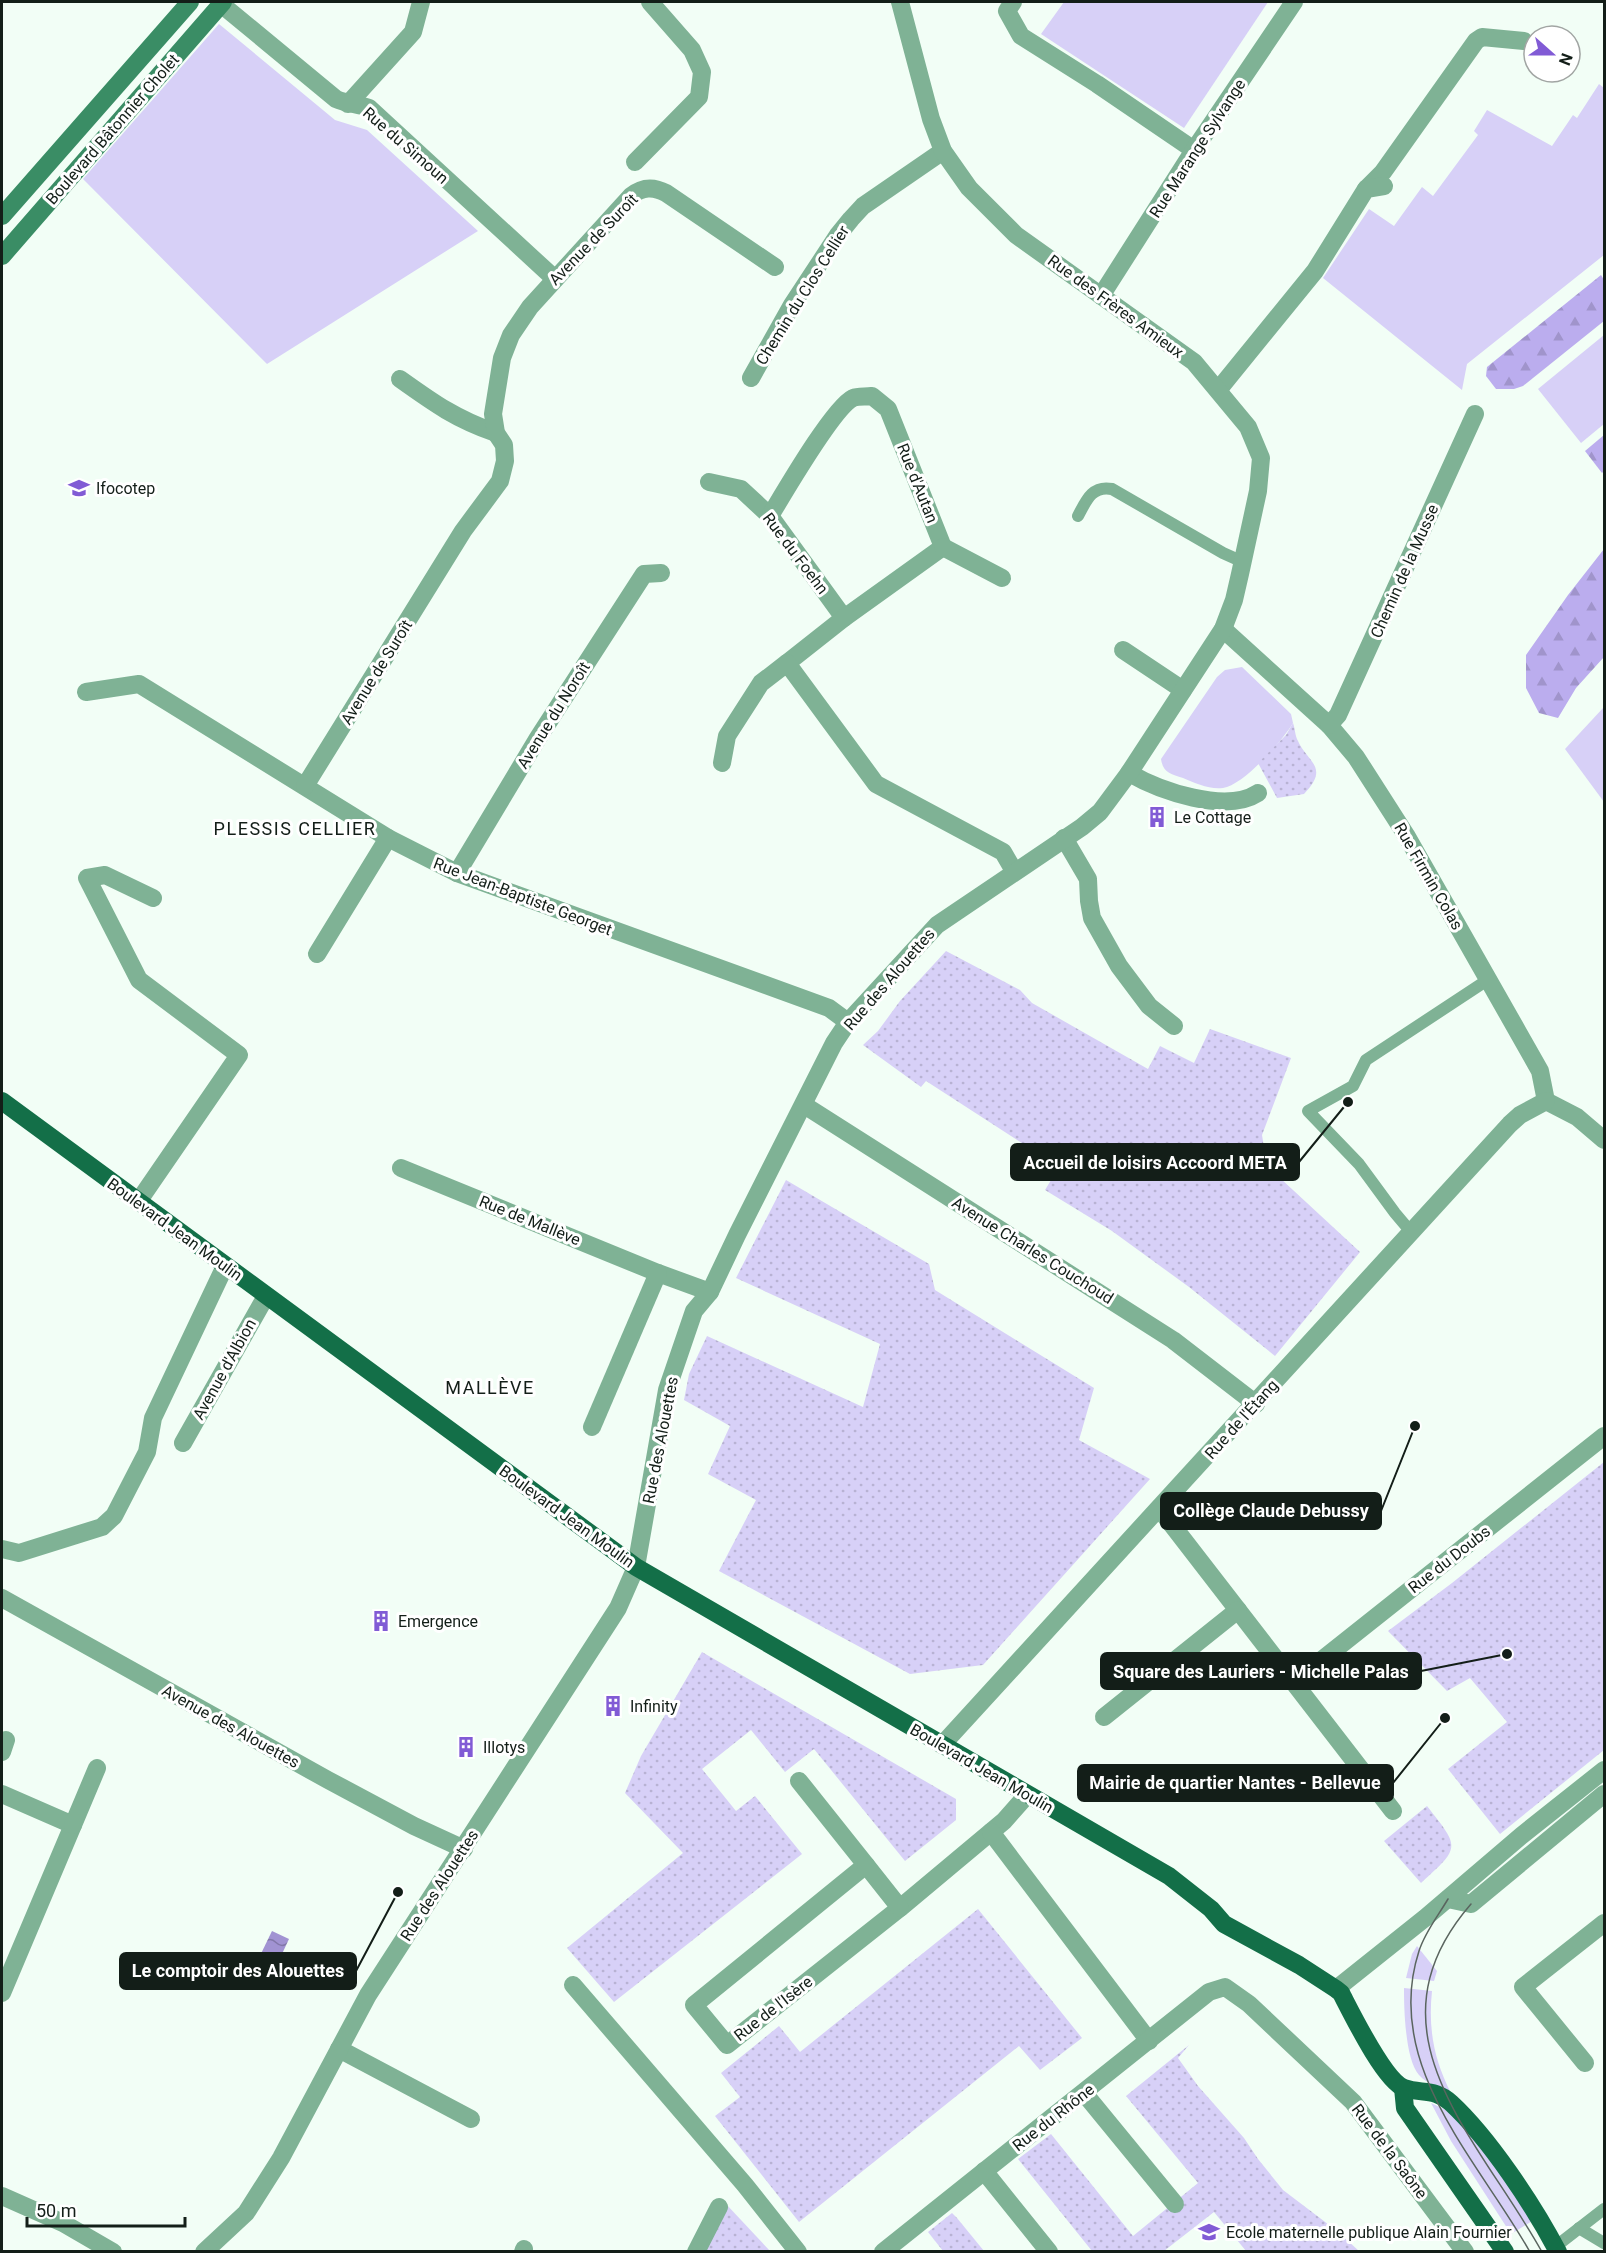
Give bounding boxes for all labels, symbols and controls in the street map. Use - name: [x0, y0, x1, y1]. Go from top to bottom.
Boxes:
- north arrow: [1522, 24, 1582, 84]
- street label: Boulevard Bâtonnier Cholet: [42, 50, 183, 208]
- text: N: [1555, 51, 1576, 68]
- street label: Rue Marange Sylvange: [1145, 75, 1249, 221]
- street label: Rue du Simoun: [359, 103, 452, 188]
- street label: Avenue de Suroît: [545, 190, 642, 289]
- street label: Chemin du Clos Cellier: [752, 222, 853, 368]
- street label: Rue des Frères Amieux: [1044, 251, 1187, 362]
- street label: Rue d'Autan: [893, 441, 942, 526]
- school or university icon: Ifocotep: [67, 476, 91, 500]
- place label: Ifocotep: [96, 479, 155, 498]
- street label: Chemin de la Musse: [1366, 501, 1442, 641]
- street label: Rue du Foehn: [759, 509, 832, 598]
- street label: Avenue de Suroît: [337, 616, 416, 728]
- street label: Avenue du Noroît: [513, 658, 594, 772]
- building icon: Le Cottage: [1145, 805, 1169, 829]
- place label: Le Cottage: [1174, 808, 1251, 827]
- district label: PLESSIS CELLIER: [214, 818, 376, 839]
- street label: Rue Firmin Colas: [1390, 819, 1467, 933]
- street label: Rue Jean-Baptiste Georget: [431, 854, 615, 939]
- street label: Rue des Alouettes: [840, 924, 939, 1034]
- callout: Accueil de loisirs Accoord META: [1011, 1144, 1299, 1180]
- text: Accueil de loisirs Accoord META: [1023, 1152, 1288, 1173]
- street label: Boulevard Jean Moulin: [104, 1174, 246, 1285]
- street label: Rue de Mallève: [476, 1192, 583, 1249]
- street label: Avenue Charles Couchoud: [949, 1193, 1117, 1308]
- street label: Avenue d'Albion: [189, 1316, 260, 1423]
- street label: Rue des Alouettes: [639, 1375, 682, 1505]
- street label: Rue de l'Étang: [1201, 1376, 1282, 1463]
- district label: MALLÈVE: [445, 1377, 535, 1398]
- street label: Boulevard Jean Moulin: [496, 1461, 638, 1572]
- callout: Collège Claude Debussy: [1161, 1493, 1381, 1529]
- text: Collège Claude Debussy: [1173, 1500, 1370, 1521]
- street label: Rue du Doubs: [1405, 1522, 1494, 1597]
- building icon: Emergence: [369, 1609, 393, 1633]
- place label: Emergence: [398, 1612, 478, 1631]
- callout: Square des Lauriers - Michelle Palas: [1101, 1653, 1421, 1689]
- text: Square des Lauriers - Michelle Palas: [1113, 1661, 1409, 1682]
- street label: Avenue des Alouettes: [159, 1681, 303, 1772]
- building icon: Infinity: [601, 1694, 625, 1718]
- place label: Infinity: [630, 1697, 678, 1716]
- street label: Boulevard Jean Moulin: [907, 1720, 1057, 1817]
- building icon: Illotys: [454, 1735, 478, 1759]
- place label: Illotys: [483, 1738, 525, 1757]
- callout: Mairie de quartier Nantes - Bellevue: [1078, 1765, 1393, 1801]
- text: Mairie de quartier Nantes - Bellevue: [1089, 1772, 1381, 1793]
- street label: Rue des Alouettes: [396, 1826, 482, 1944]
- callout: Le comptoir des Alouettes: [120, 1953, 356, 1989]
- text: Le comptoir des Alouettes: [132, 1960, 344, 1981]
- street label: Rue de l'Isère: [730, 1972, 816, 2045]
- street label: Rue du Rhône: [1009, 2080, 1098, 2155]
- street label: Rue de la Saône: [1348, 2100, 1431, 2202]
- scale bar: [27, 2190, 184, 2228]
- text: 50 m: [36, 2200, 76, 2221]
- school or university icon: Ecole maternelle publique Alain Fournier: [1197, 2220, 1221, 2244]
- place label: Ecole maternelle publique Alain Fournier: [1226, 2223, 1512, 2242]

